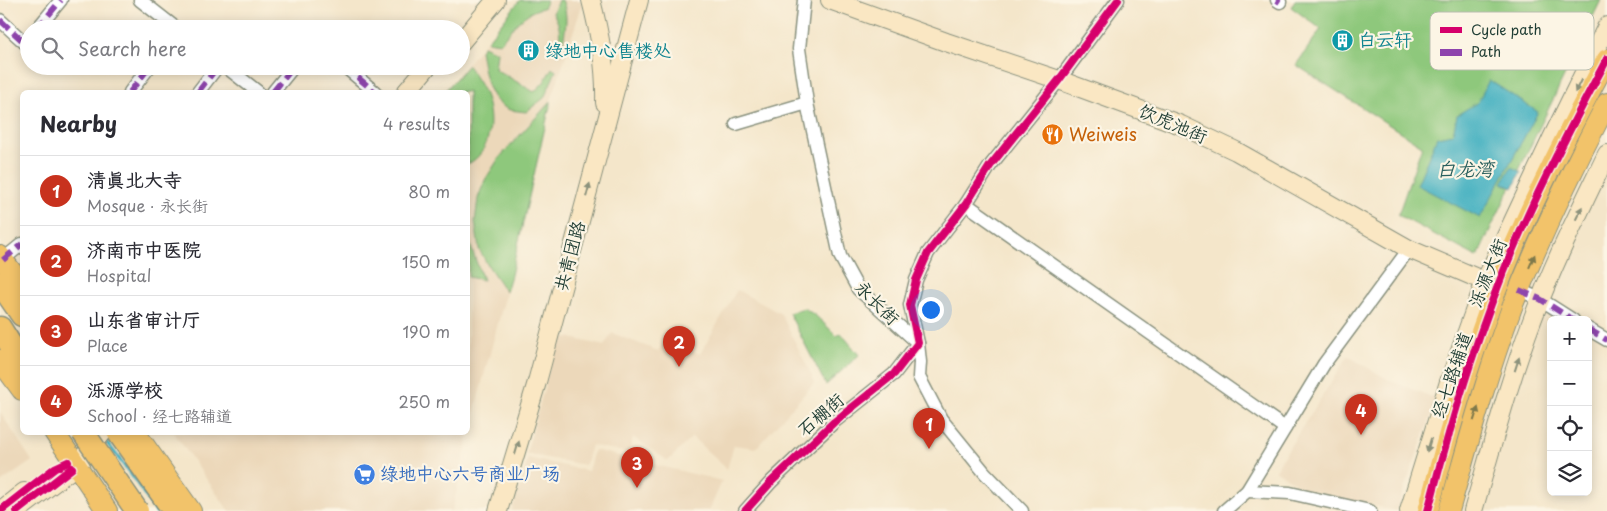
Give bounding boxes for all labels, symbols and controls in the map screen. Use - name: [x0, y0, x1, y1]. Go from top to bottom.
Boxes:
- legend: [1430, 12, 1594, 70]
- text: Cycle path: [1471, 19, 1542, 40]
- search box: [20, 20, 470, 75]
- place label: 白云轩: [1358, 25, 1412, 52]
- building icon: 白云轩: [1330, 28, 1354, 52]
- icon: search: [38, 34, 66, 62]
- text: Search here: [78, 34, 187, 62]
- place label: 绿地中心售楼处: [545, 36, 671, 63]
- building icon: 绿地中心售楼处: [517, 39, 541, 63]
- text: Path: [1471, 41, 1501, 62]
- one-way arrow: [1574, 78, 1582, 93]
- street label: 饮虎池街: [1135, 96, 1212, 149]
- text: Nearby: [40, 107, 117, 139]
- text: 4 results: [383, 111, 450, 135]
- place label: Weiweis: [1069, 120, 1137, 147]
- restaurant icon: Weiweis: [1041, 123, 1065, 147]
- water label: 白龙湾: [1436, 154, 1496, 182]
- text: 清真北大寺: [87, 165, 182, 193]
- text: 1: [52, 179, 60, 203]
- text: 80 m: [408, 179, 450, 203]
- one-way arrow: [584, 182, 592, 197]
- text: Mosque · 永长街: [87, 193, 208, 217]
- one-way arrow: [1574, 206, 1583, 221]
- street label: 共青团路: [546, 217, 591, 294]
- street label: 泺源大街: [1461, 234, 1513, 311]
- text: 济南市中医院: [87, 235, 201, 263]
- text: 2: [50, 249, 62, 273]
- text: 150 m: [402, 249, 450, 273]
- one-way arrow: [1529, 254, 1537, 268]
- text: Hospital: [87, 263, 151, 287]
- street label: 永长街: [849, 273, 907, 331]
- your location: [918, 297, 944, 323]
- text: 山东省审计厅: [87, 305, 201, 333]
- map controls: [1547, 316, 1592, 496]
- button: +: [1547, 316, 1592, 361]
- text: 3: [51, 319, 61, 343]
- text: 190 m: [402, 319, 450, 343]
- pin: 2: [663, 326, 695, 367]
- street label: 经七路辅道: [1423, 328, 1478, 421]
- text: Place: [87, 333, 128, 357]
- one-way arrow: [1513, 356, 1521, 371]
- button: −: [1547, 361, 1592, 406]
- text: 泺源学校: [87, 375, 163, 403]
- street label: 石棚街: [791, 386, 849, 442]
- text: 4: [51, 389, 61, 413]
- text: 250 m: [399, 389, 450, 413]
- pin: 4: [1345, 394, 1377, 435]
- text: School · 经七路辅道: [87, 403, 232, 427]
- one-way arrow: [1473, 406, 1481, 421]
- button: locate: [1547, 406, 1592, 451]
- pin: 1: [913, 408, 945, 449]
- one-way arrow: [1425, 438, 1433, 453]
- one-way arrow: [514, 440, 522, 455]
- pin: 3: [621, 447, 653, 488]
- button: layers: [1547, 451, 1592, 496]
- place label: 绿地中心六号商业广场: [380, 459, 560, 486]
- supermarket icon: 绿地中心六号商业广场: [352, 462, 376, 486]

